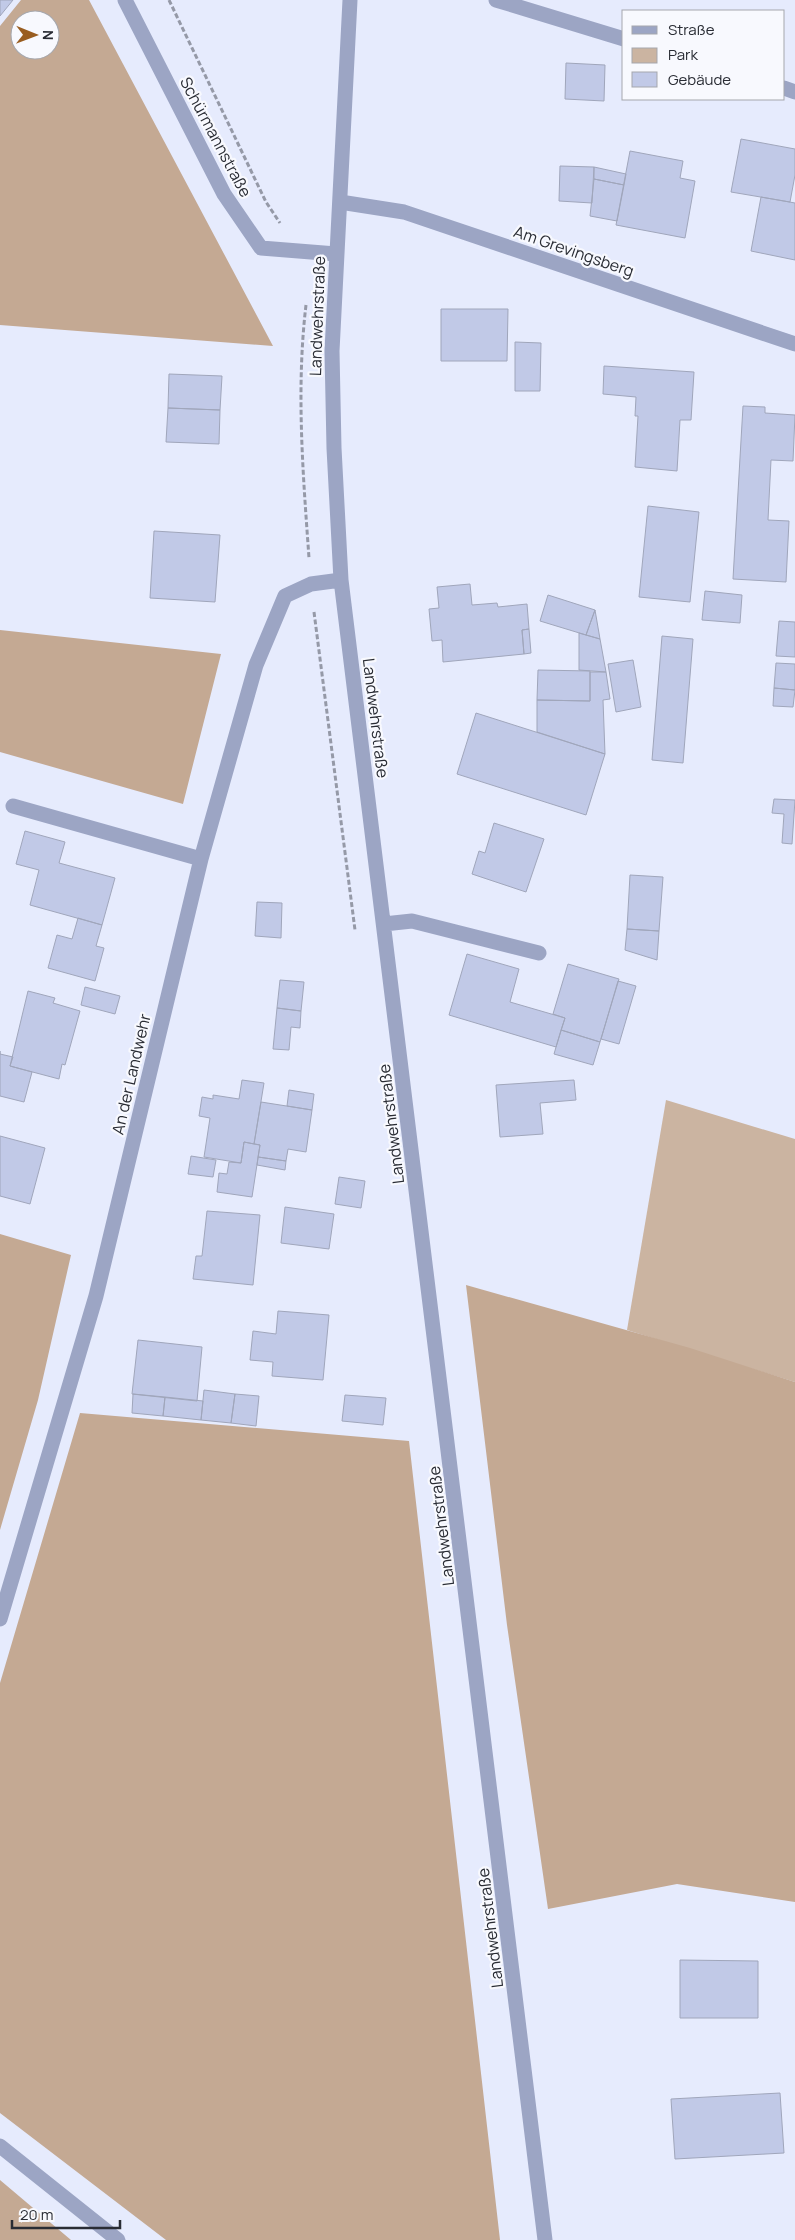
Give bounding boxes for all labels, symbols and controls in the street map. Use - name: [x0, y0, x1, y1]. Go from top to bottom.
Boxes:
- north arrow: [10, 10, 60, 60]
- legend: [622, 10, 785, 100]
- text: Straße: [668, 19, 715, 40]
- text: N: [39, 30, 58, 40]
- text: Park: [668, 44, 698, 65]
- text: Gebäude: [668, 69, 731, 90]
- street label: Schürmannstraße: [175, 73, 257, 201]
- street label: Am Grevingsberg: [511, 220, 637, 282]
- street label: Landwehrstraße: [304, 255, 330, 377]
- street label: Landwehrstraße: [358, 657, 394, 779]
- street label: An der Landwehr: [106, 1011, 156, 1137]
- street label: Landwehrstraße: [373, 1063, 409, 1185]
- street label: Landwehrstraße: [423, 1465, 459, 1587]
- street label: Landwehrstraße: [472, 1867, 508, 1989]
- scale bar: [12, 2198, 120, 2230]
- text: 20 m: [20, 2204, 53, 2225]

